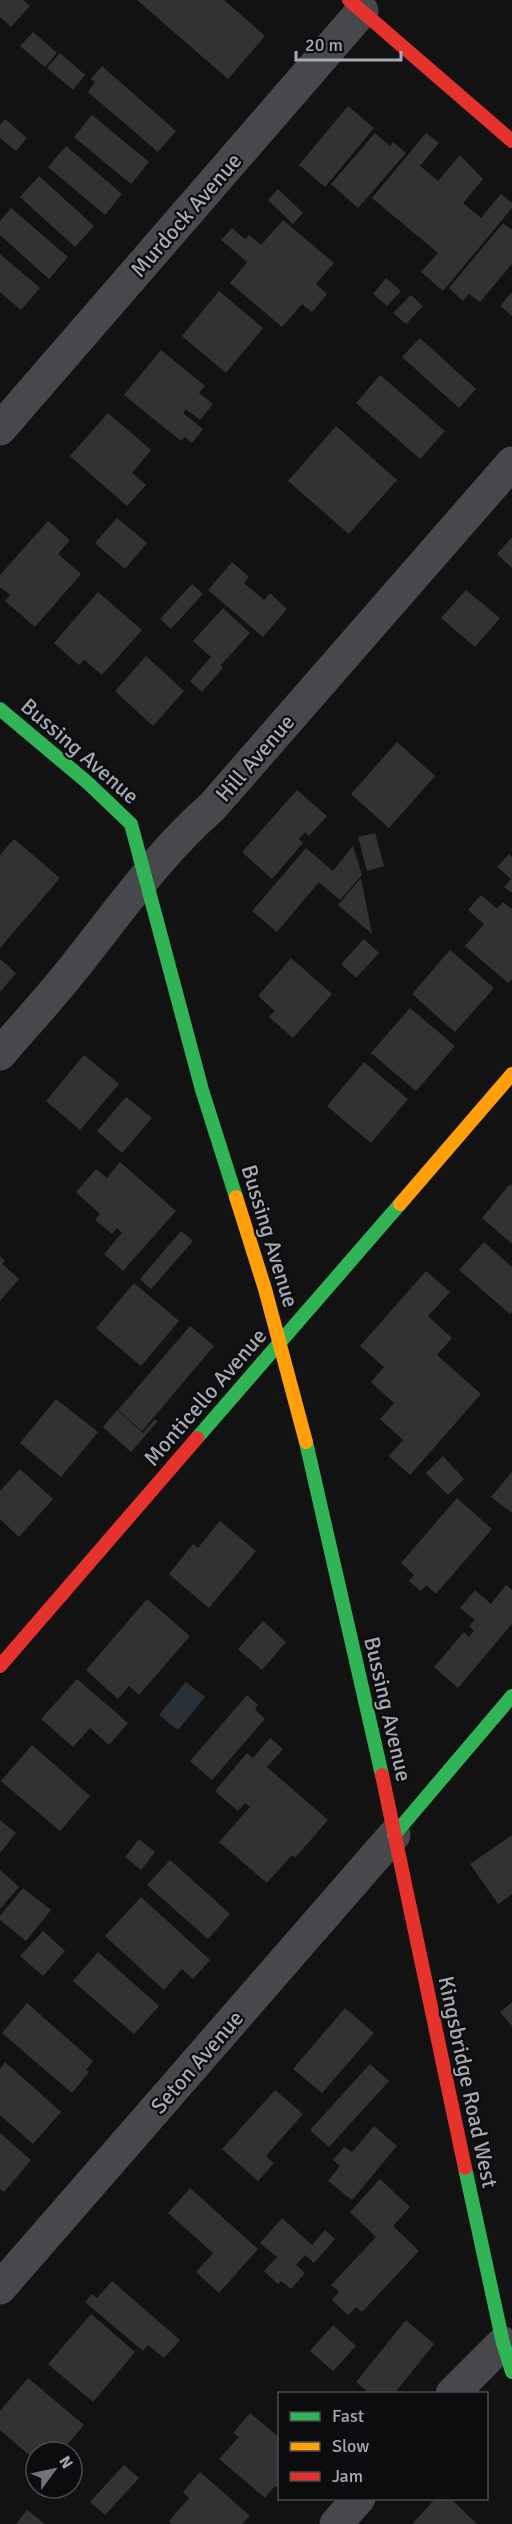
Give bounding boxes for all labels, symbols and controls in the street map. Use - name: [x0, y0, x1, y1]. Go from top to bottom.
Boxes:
- scale bar: [296, 24, 401, 62]
- text: 20 m: [305, 34, 343, 56]
- street label: Murdock Avenue: [125, 147, 247, 283]
- street label: Bussing Avenue: [15, 692, 145, 810]
- street label: Hill Avenue: [210, 709, 300, 807]
- street label: Bussing Avenue: [235, 1161, 305, 1311]
- street label: Monticello Avenue: [138, 1323, 272, 1471]
- street label: Bussing Avenue: [358, 1634, 418, 1784]
- street label: Kingsbridge Road West: [432, 1974, 504, 2191]
- street label: Seton Avenue: [145, 2005, 249, 2119]
- legend: [278, 2392, 488, 2500]
- text: Fast: [332, 2405, 364, 2427]
- text: Slow: [332, 2435, 369, 2457]
- north arrow: [24, 2440, 84, 2500]
- text: N: [54, 2452, 77, 2472]
- text: Jam: [332, 2465, 363, 2487]

